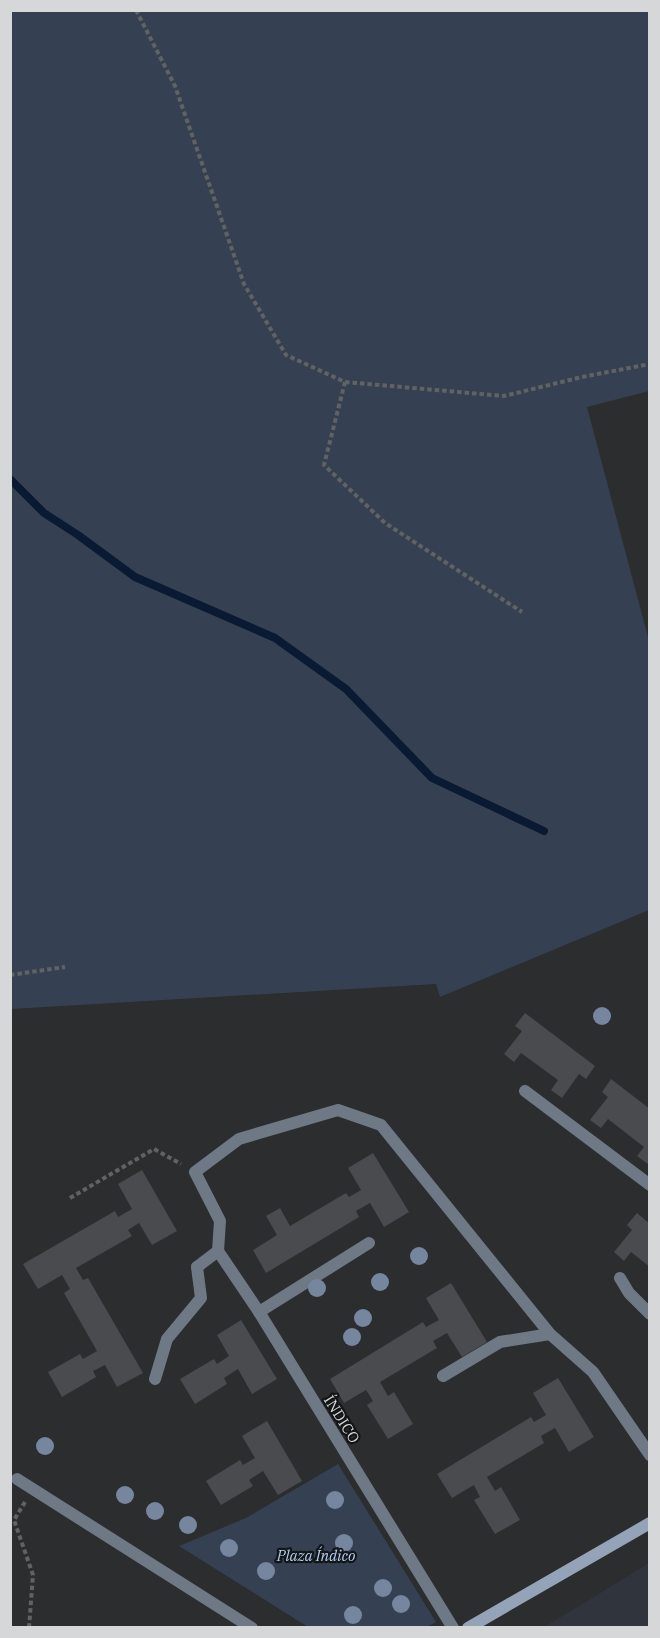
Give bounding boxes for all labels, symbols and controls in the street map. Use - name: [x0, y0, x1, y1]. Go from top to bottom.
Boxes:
- street label: ÍNDICO: [320, 1392, 364, 1446]
- park label: Plaza Índico: [276, 1546, 355, 1565]

